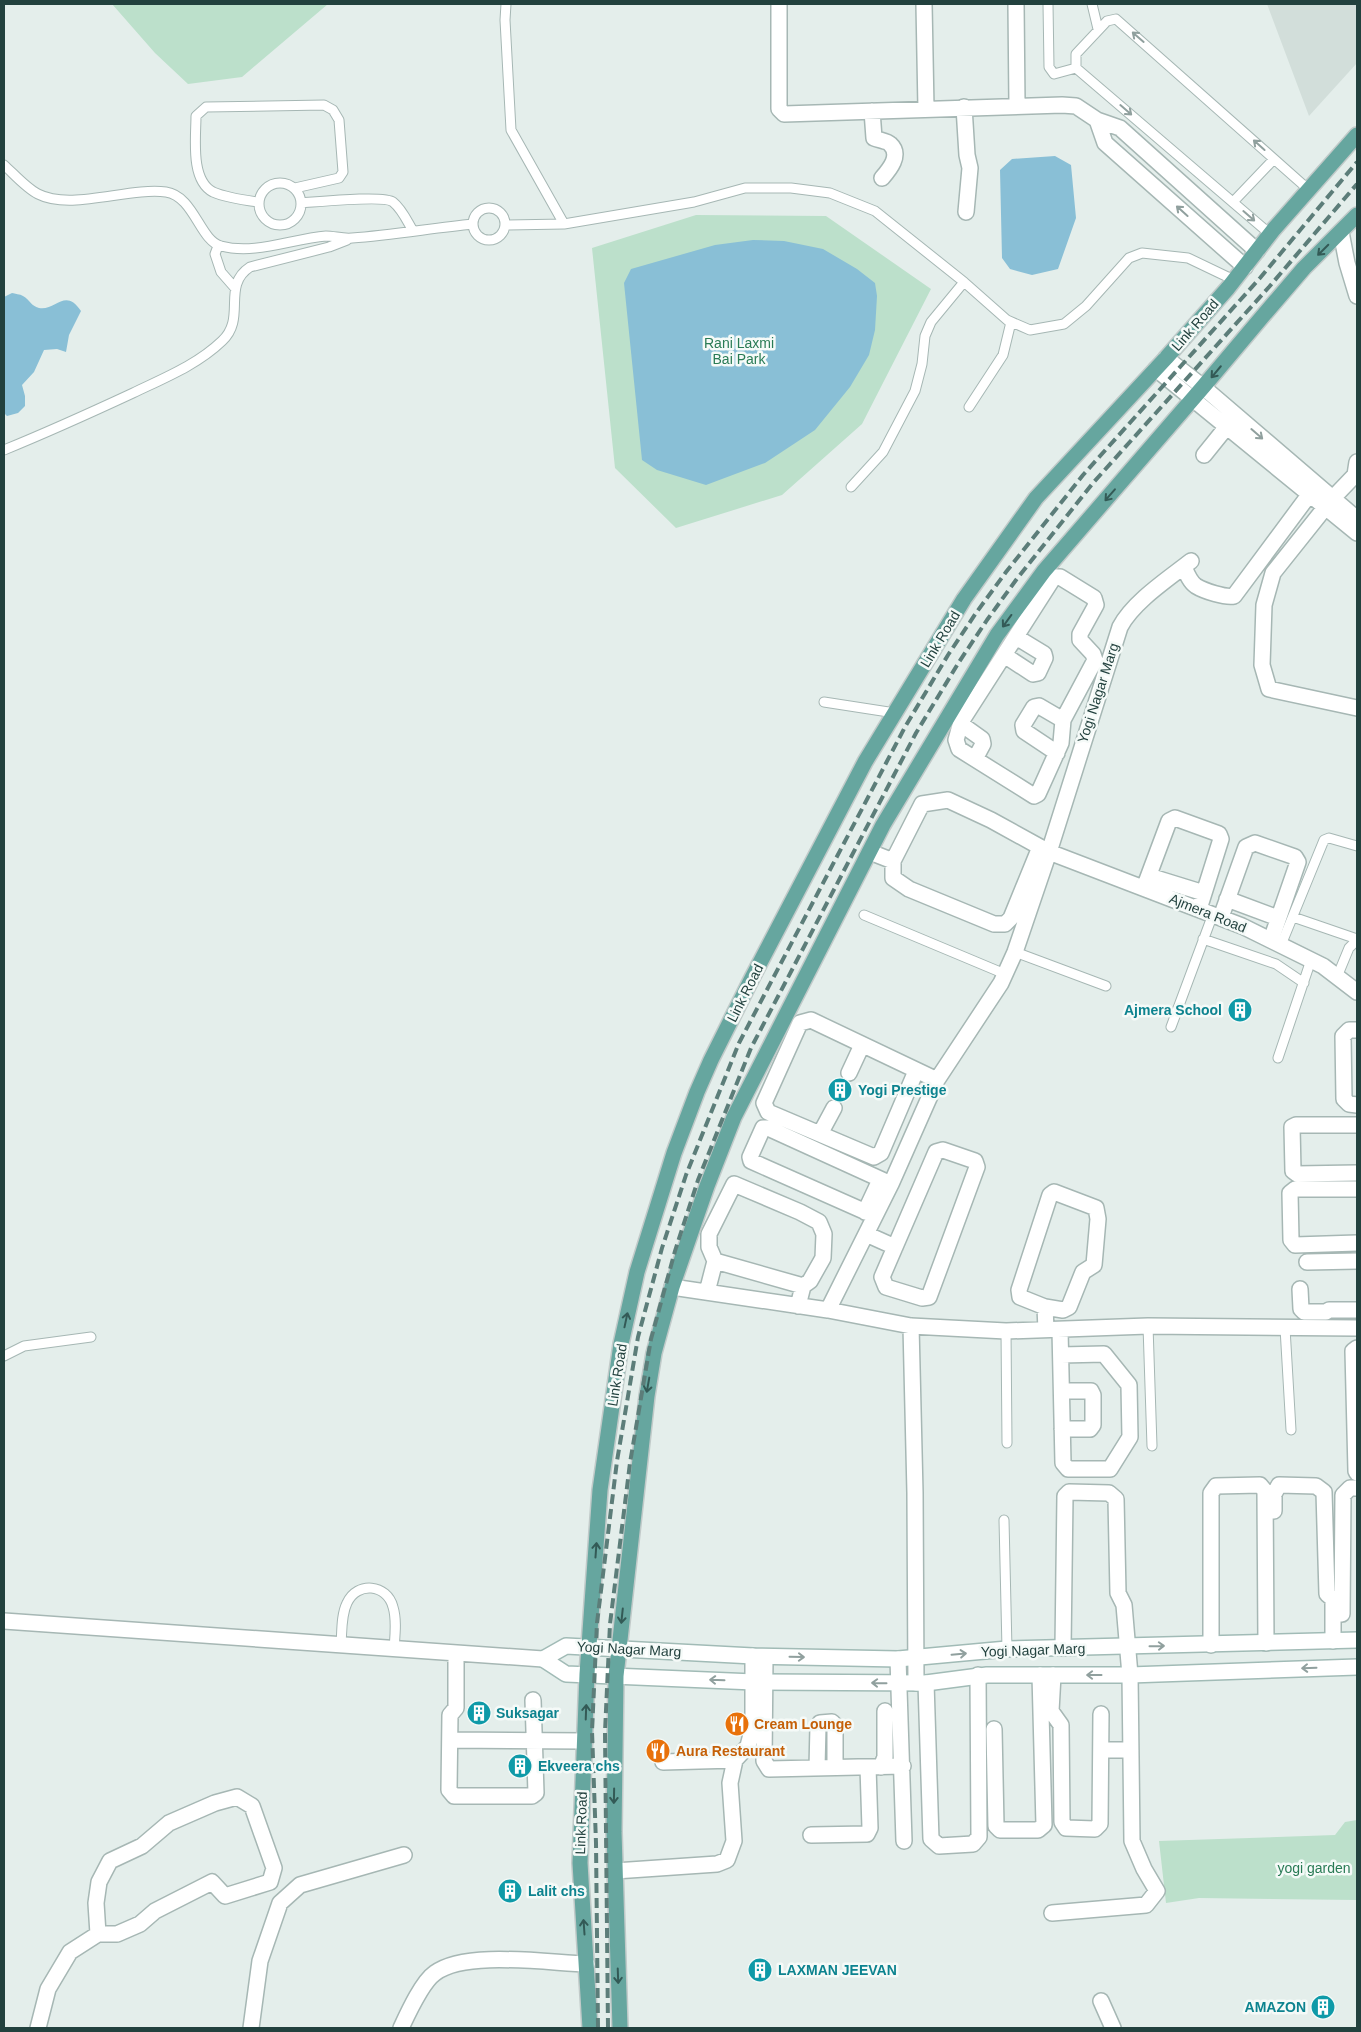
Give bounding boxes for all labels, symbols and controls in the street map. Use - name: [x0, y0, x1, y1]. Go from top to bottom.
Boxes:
- one-way arrow: [1132, 31, 1145, 43]
- one-way arrow: [1119, 104, 1132, 115]
- one-way arrow: [1253, 140, 1266, 151]
- one-way arrow: [1175, 206, 1188, 217]
- one-way arrow: [1242, 210, 1255, 222]
- one-way arrow: [1317, 243, 1329, 255]
- street label: Link Road: [1168, 296, 1222, 354]
- park label: Rani Laxmi Bai Park: [704, 335, 774, 367]
- one-way arrow: [1211, 365, 1222, 378]
- one-way arrow: [1251, 429, 1264, 440]
- one-way arrow: [1104, 488, 1115, 501]
- street label: Link Road: [917, 608, 963, 670]
- one-way arrow: [1002, 614, 1012, 628]
- street label: Yogi Nagar Marg: [1074, 641, 1122, 745]
- street label: Ajmera Road: [1167, 890, 1249, 936]
- street label: Link Road: [724, 961, 766, 1025]
- building icon: Ajmera School: [1227, 997, 1253, 1023]
- place label: Ajmera School: [1124, 1002, 1222, 1018]
- building icon: Yogi Prestige: [827, 1077, 853, 1103]
- place label: Yogi Prestige: [858, 1082, 947, 1098]
- one-way arrow: [622, 1312, 631, 1328]
- street label: Link Road: [604, 1343, 630, 1407]
- one-way arrow: [643, 1377, 653, 1393]
- one-way arrow: [591, 1543, 600, 1559]
- one-way arrow: [617, 1608, 627, 1624]
- street label: Yogi Nagar Marg: [576, 1638, 682, 1660]
- street label: Yogi Nagar Marg: [980, 1640, 1086, 1660]
- one-way arrow: [1148, 1642, 1164, 1651]
- one-way arrow: [951, 1649, 967, 1659]
- one-way arrow: [788, 1652, 805, 1662]
- one-way arrow: [1301, 1664, 1317, 1673]
- one-way arrow: [1086, 1670, 1102, 1680]
- one-way arrow: [709, 1675, 726, 1685]
- one-way arrow: [871, 1678, 888, 1688]
- building icon: Suksagar: [466, 1700, 492, 1726]
- place label: Suksagar: [496, 1705, 560, 1721]
- one-way arrow: [581, 1705, 591, 1721]
- restaurant icon: Cream Lounge: [724, 1711, 750, 1737]
- place label: Cream Lounge: [754, 1716, 852, 1732]
- restaurant icon: Aura Restaurant: [645, 1738, 671, 1764]
- place label: Aura Restaurant: [676, 1743, 785, 1759]
- building icon: Ekveera chs: [507, 1753, 533, 1779]
- place label: Ekveera chs: [538, 1758, 620, 1774]
- one-way arrow: [609, 1788, 619, 1804]
- street label: Link Road: [572, 1791, 590, 1855]
- park label: yogi garden: [1277, 1860, 1351, 1876]
- building icon: Lalit chs: [497, 1878, 523, 1904]
- place label: Lalit chs: [528, 1883, 585, 1899]
- one-way arrow: [580, 1919, 589, 1935]
- building icon: LAXMAN JEEVAN: [747, 1957, 773, 1983]
- place label: LAXMAN JEEVAN: [778, 1962, 897, 1978]
- one-way arrow: [613, 1968, 623, 1984]
- building icon: AMAZON: [1310, 1994, 1336, 2020]
- place label: AMAZON: [1245, 1999, 1306, 2015]

